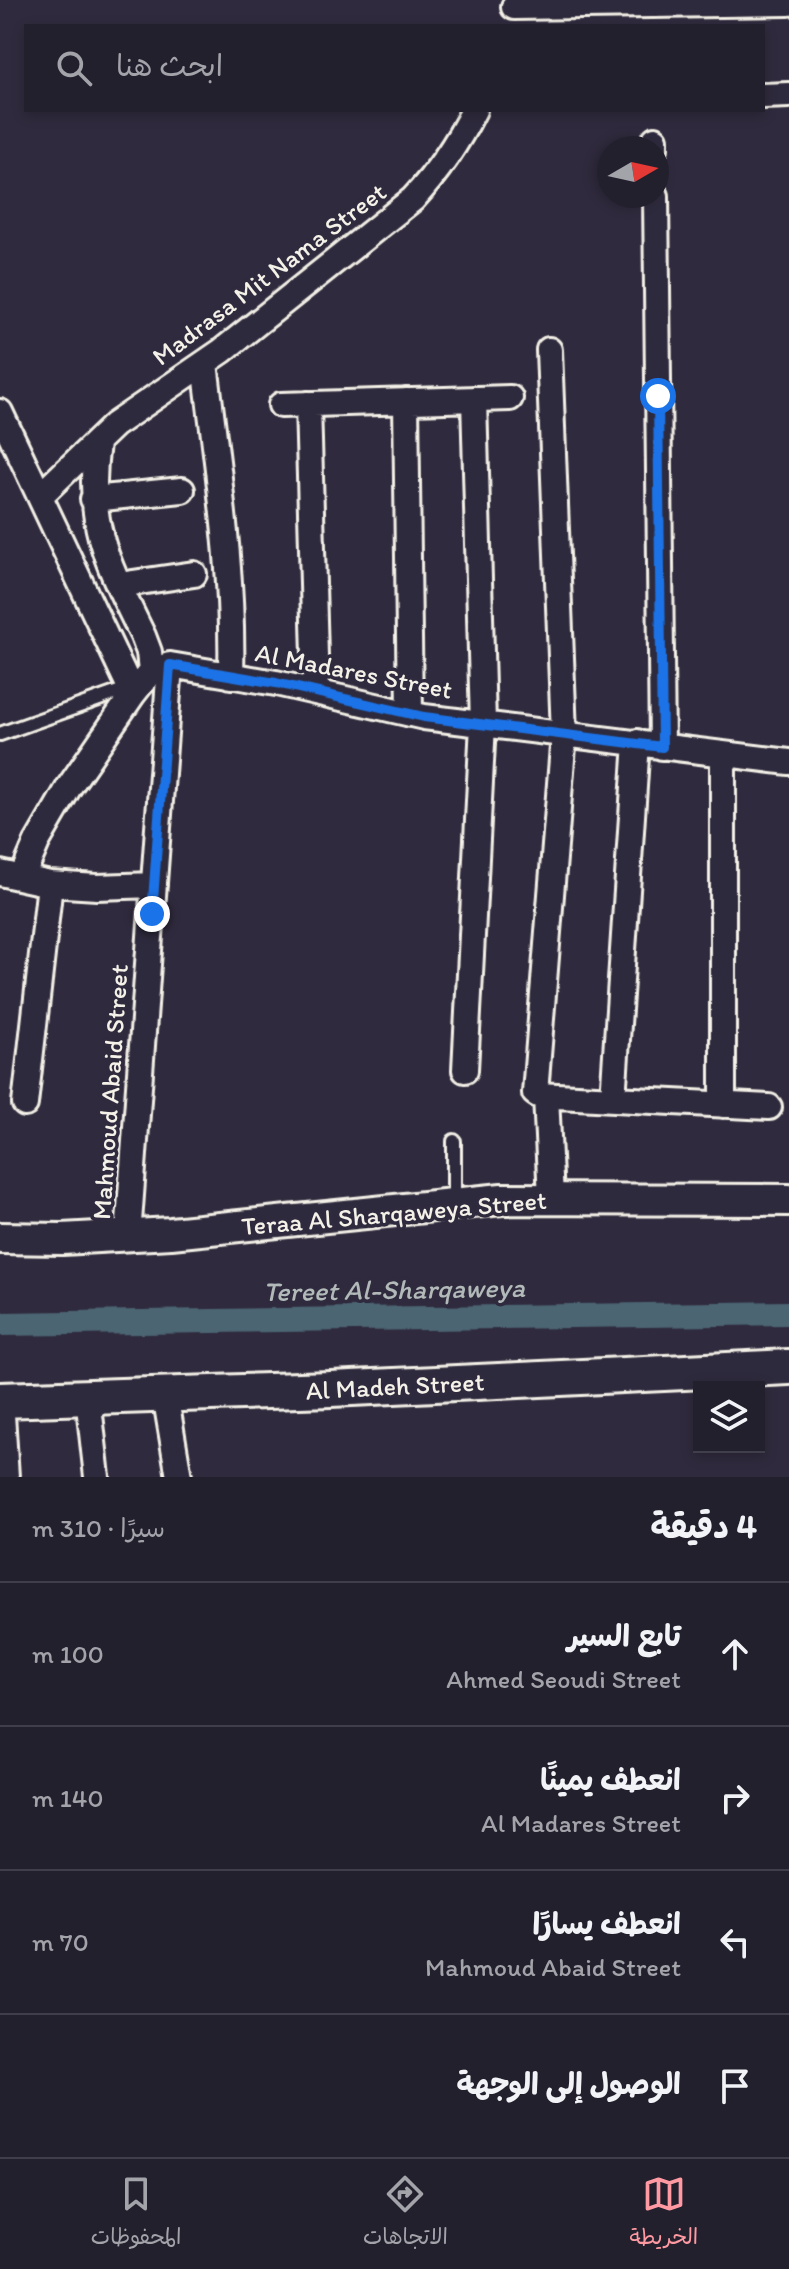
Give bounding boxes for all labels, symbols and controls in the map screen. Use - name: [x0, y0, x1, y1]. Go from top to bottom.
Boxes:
- search box: [24, 24, 765, 112]
- icon: search: [52, 46, 96, 90]
- text: ابحث هنا: [116, 47, 223, 84]
- north arrow: [597, 136, 669, 208]
- street label: Madrasa Mit Nama Street: [146, 175, 392, 372]
- route start: [640, 378, 676, 414]
- street label: Al Madares Street: [253, 636, 455, 706]
- route end: [134, 896, 170, 932]
- street label: Mahmoud Abaid Street: [85, 963, 135, 1221]
- street label: Teraa Al Sharqaweya Street: [240, 1184, 548, 1242]
- water label: Tereet Al-Sharqaweya: [263, 1270, 526, 1308]
- street label: Al Madeh Street: [305, 1365, 485, 1407]
- map controls: [693, 1381, 765, 1453]
- button: layers: [693, 1381, 765, 1453]
- text: 4 دقيقة: [650, 1506, 757, 1547]
- text: سيرًا · 310 m: [32, 1512, 165, 1544]
- text: تابع السير: [567, 1617, 681, 1654]
- icon: ahead: [713, 1632, 757, 1676]
- text: 100 m: [32, 1638, 104, 1670]
- text: Ahmed Seoudi Street: [446, 1663, 681, 1695]
- text: انعطف يمينًا: [540, 1761, 681, 1798]
- icon: right: [713, 1776, 757, 1820]
- text: 140 m: [32, 1782, 103, 1814]
- text: Al Madares Street: [481, 1807, 681, 1839]
- text: انعطف يسارًا: [532, 1905, 681, 1942]
- icon: left: [713, 1920, 757, 1964]
- text: 70 m: [32, 1926, 89, 1958]
- text: Mahmoud Abaid Street: [425, 1951, 681, 1983]
- icon: arrive: [713, 2064, 757, 2108]
- text: الوصول إلى الوجهة: [457, 2065, 681, 2102]
- tab: المحفوظات: [91, 2172, 181, 2256]
- tab: الاتجاهات: [363, 2172, 448, 2256]
- tab: الخريطة: [630, 2172, 698, 2256]

